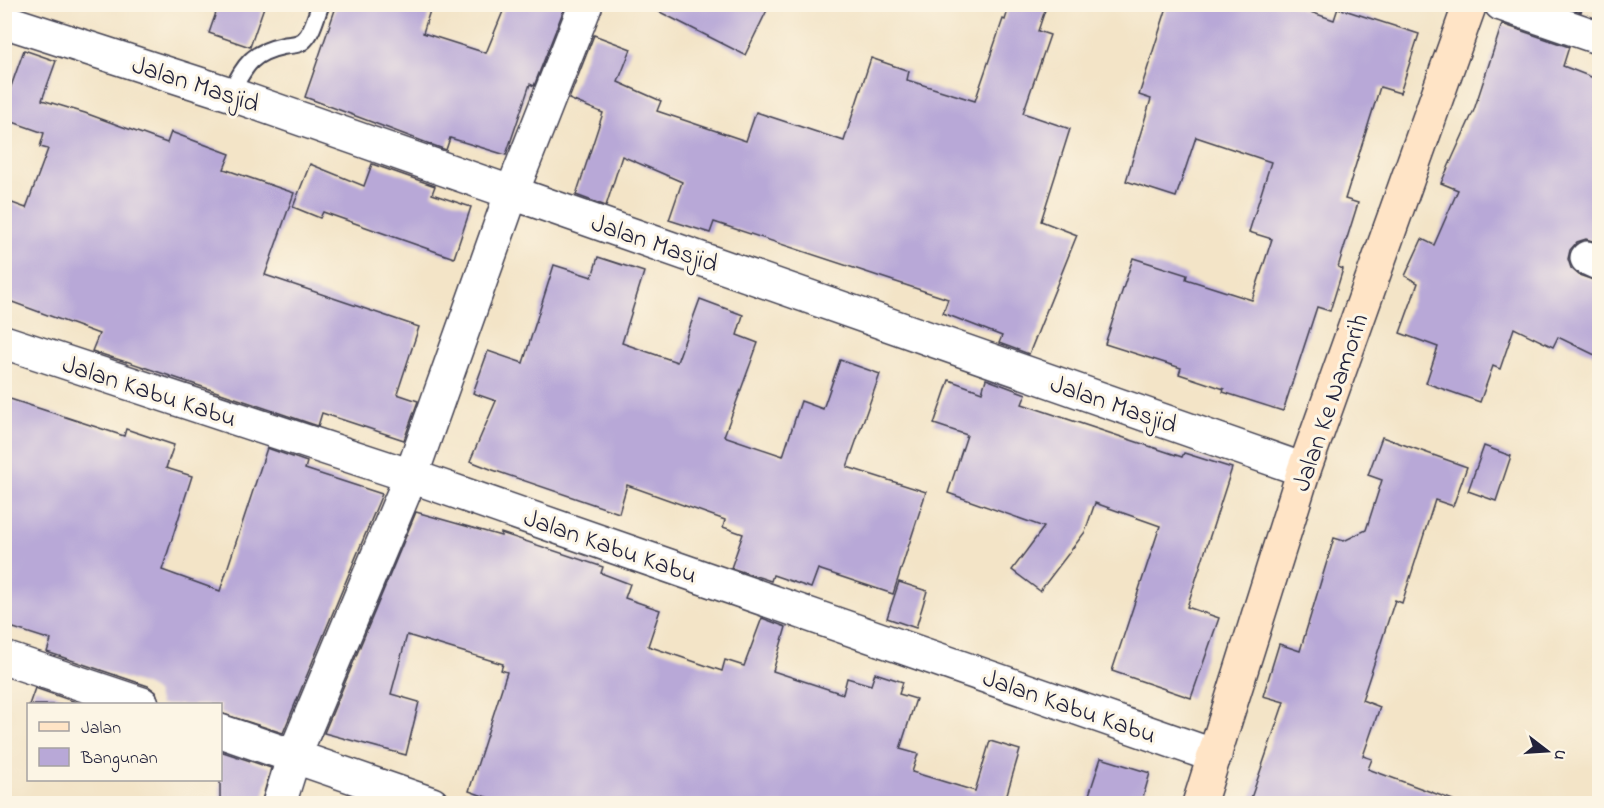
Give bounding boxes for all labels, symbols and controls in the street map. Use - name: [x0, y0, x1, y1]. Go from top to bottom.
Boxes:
- street label: Jalan Masjid: [126, 47, 264, 124]
- street label: Jalan Masjid: [585, 205, 723, 284]
- street label: Jalan Ke Namorih: [1284, 309, 1380, 497]
- street label: Jalan Kabu Kabu: [57, 347, 241, 439]
- street label: Jalan Masjid: [1044, 366, 1182, 445]
- street label: Jalan Kabu Kabu: [518, 500, 702, 595]
- street label: Jalan Kabu Kabu: [977, 660, 1161, 755]
- legend: [27, 703, 222, 781]
- text: Jalan: [81, 716, 121, 742]
- north arrow: [1517, 721, 1577, 781]
- text: Bangunan: [80, 746, 158, 773]
- text: U: [1546, 746, 1572, 763]

